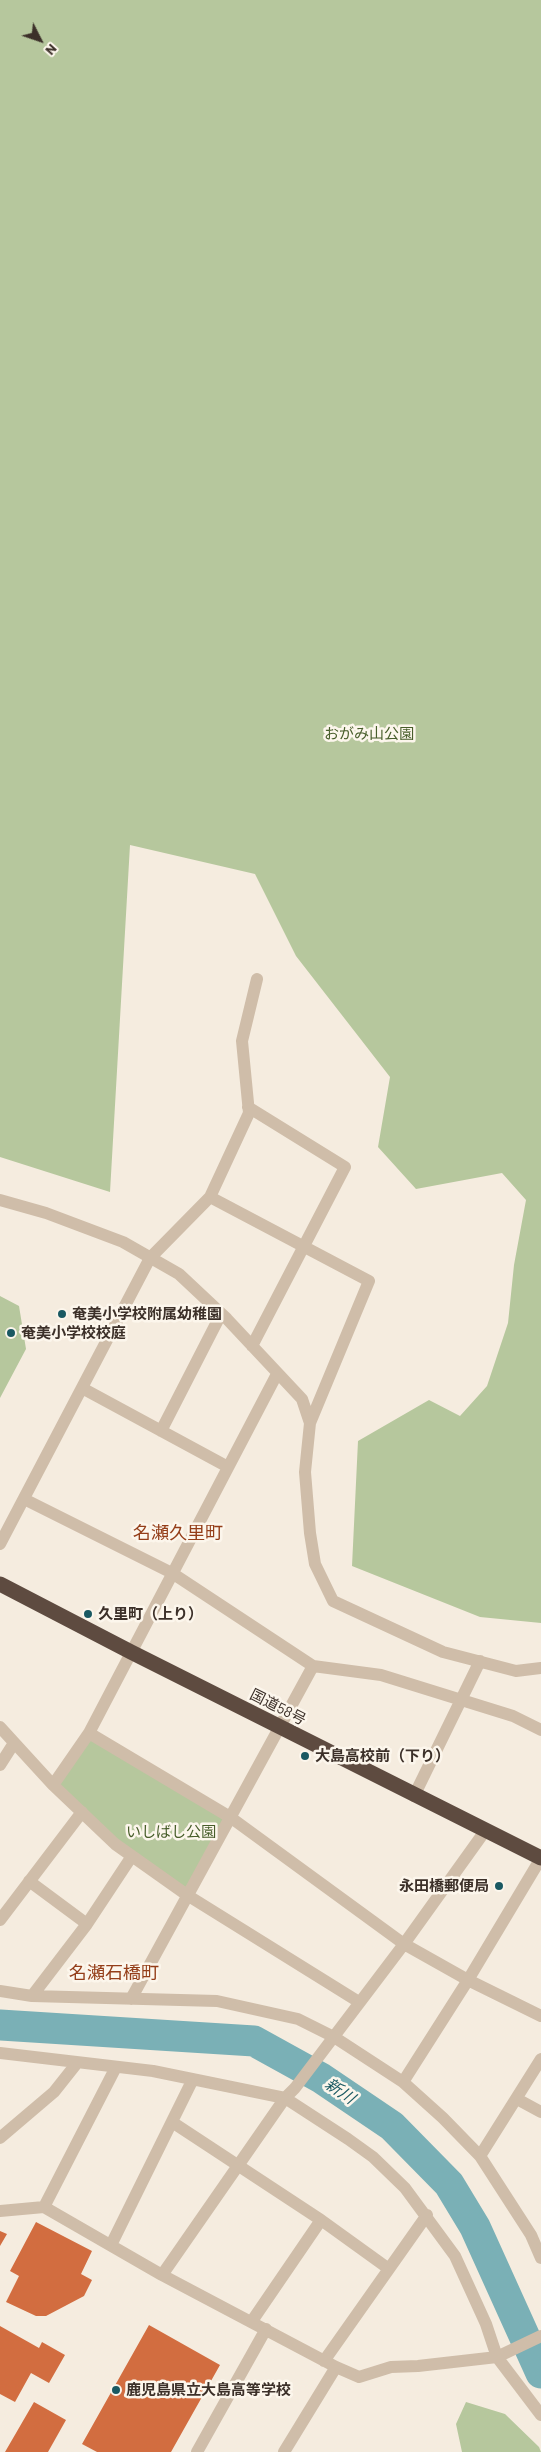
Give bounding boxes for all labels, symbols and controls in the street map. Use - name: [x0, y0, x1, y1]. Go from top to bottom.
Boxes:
- north arrow: [15, 15, 65, 65]
- text: N: [42, 41, 61, 59]
- park label: おがみ山公園: [324, 725, 414, 743]
- place label: 奄美小学校附属幼稚園: [72, 1305, 222, 1323]
- marker: 奄美小学校附属幼稚園: [56, 1308, 68, 1320]
- place label: 奄美小学校校庭: [21, 1324, 126, 1342]
- marker: 奄美小学校校庭: [5, 1327, 17, 1339]
- district label: 名瀬久里町: [133, 1522, 223, 1544]
- place label: 久里町（上り）: [98, 1605, 203, 1623]
- marker: 久里町（上り）: [82, 1608, 94, 1620]
- street label: 国道58号: [247, 1685, 309, 1729]
- place label: 大島高校前（下り）: [315, 1747, 450, 1765]
- marker: 大島高校前（下り）: [299, 1750, 311, 1762]
- park label: いしばし公園: [126, 1823, 216, 1841]
- place label: 永田橋郵便局: [399, 1877, 489, 1895]
- marker: 永田橋郵便局: [493, 1880, 505, 1892]
- district label: 名瀬石橋町: [69, 1962, 159, 1984]
- water label: 新川: [321, 2074, 359, 2108]
- place label: 鹿児島県立大島高等学校: [126, 2381, 291, 2399]
- marker: 鹿児島県立大島高等学校: [110, 2384, 122, 2396]

